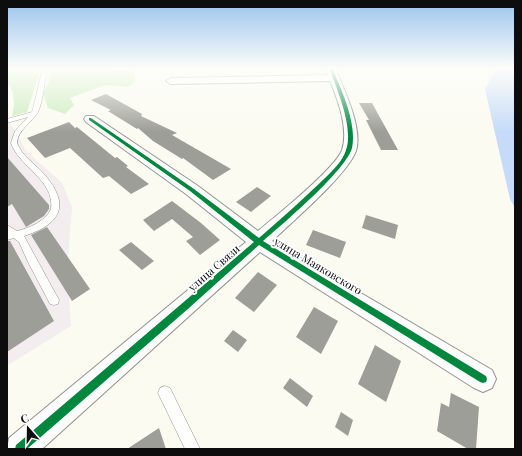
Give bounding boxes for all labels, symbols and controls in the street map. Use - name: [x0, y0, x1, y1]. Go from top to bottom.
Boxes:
- street label: улица Маяковского: [271, 233, 365, 298]
- street label: улица Связи: [184, 241, 243, 295]
- north arrow: [8, 408, 48, 448]
- text: С: [18, 410, 31, 427]

